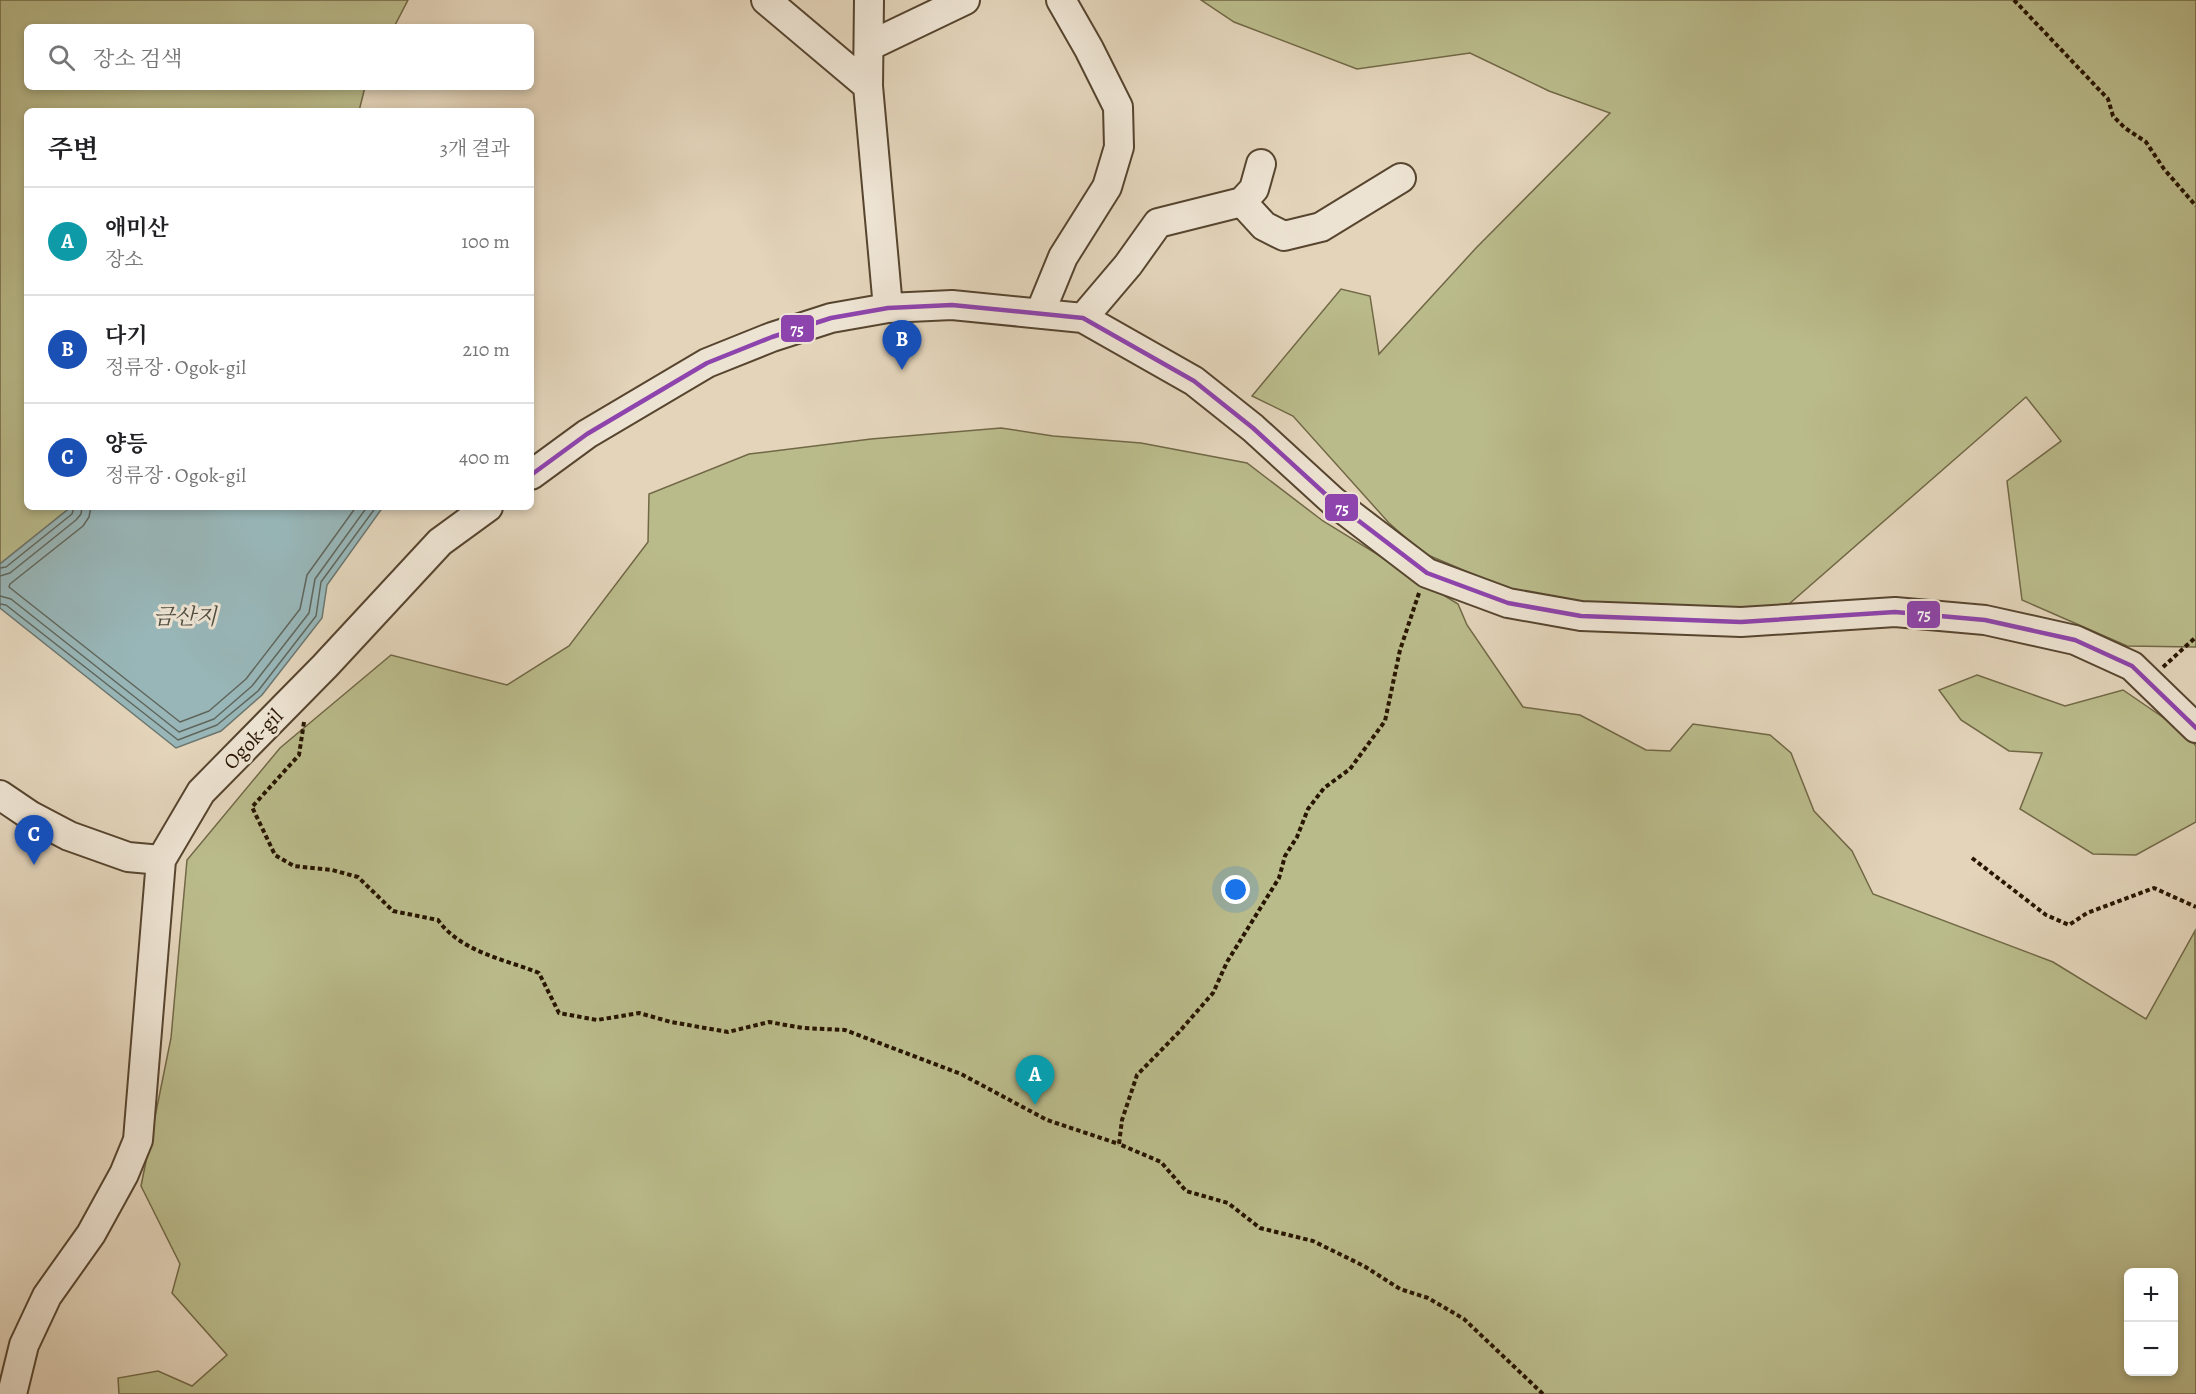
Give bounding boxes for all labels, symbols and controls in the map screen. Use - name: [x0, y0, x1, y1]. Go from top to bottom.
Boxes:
- search box: [24, 24, 534, 90]
- icon: search: [45, 41, 78, 74]
- text: 장소 검색: [93, 44, 182, 74]
- text: 주변: [48, 132, 98, 167]
- text: 3개 결과: [440, 135, 510, 162]
- text: 애미산: [105, 213, 169, 243]
- text: A: [61, 228, 74, 255]
- text: 100 m: [461, 228, 510, 255]
- text: 장소: [105, 246, 144, 273]
- line badge: 75: [780, 314, 815, 343]
- text: 75: [790, 319, 804, 341]
- pin: B: [882, 320, 922, 370]
- text: 다기: [105, 321, 148, 351]
- text: B: [61, 336, 74, 363]
- text: 210 m: [462, 336, 510, 363]
- text: 정류장 · Ogok-gil: [105, 354, 246, 381]
- text: 양등: [105, 429, 148, 459]
- text: C: [61, 444, 74, 471]
- text: 400 m: [459, 444, 510, 471]
- text: 정류장 · Ogok-gil: [105, 462, 246, 489]
- line badge: 75: [1324, 493, 1359, 522]
- text: 75: [1335, 498, 1349, 520]
- line badge: 75: [1906, 600, 1941, 629]
- water label: 금산지: [153, 602, 219, 632]
- text: 75: [1917, 604, 1931, 626]
- street label: Ogok-gil: [217, 702, 289, 776]
- pin: C: [15, 816, 54, 865]
- your location: [1221, 875, 1250, 904]
- pin: A: [1016, 1056, 1054, 1105]
- map controls: [2124, 1268, 2178, 1376]
- button: +: [2124, 1268, 2178, 1322]
- button: −: [2124, 1322, 2178, 1376]

